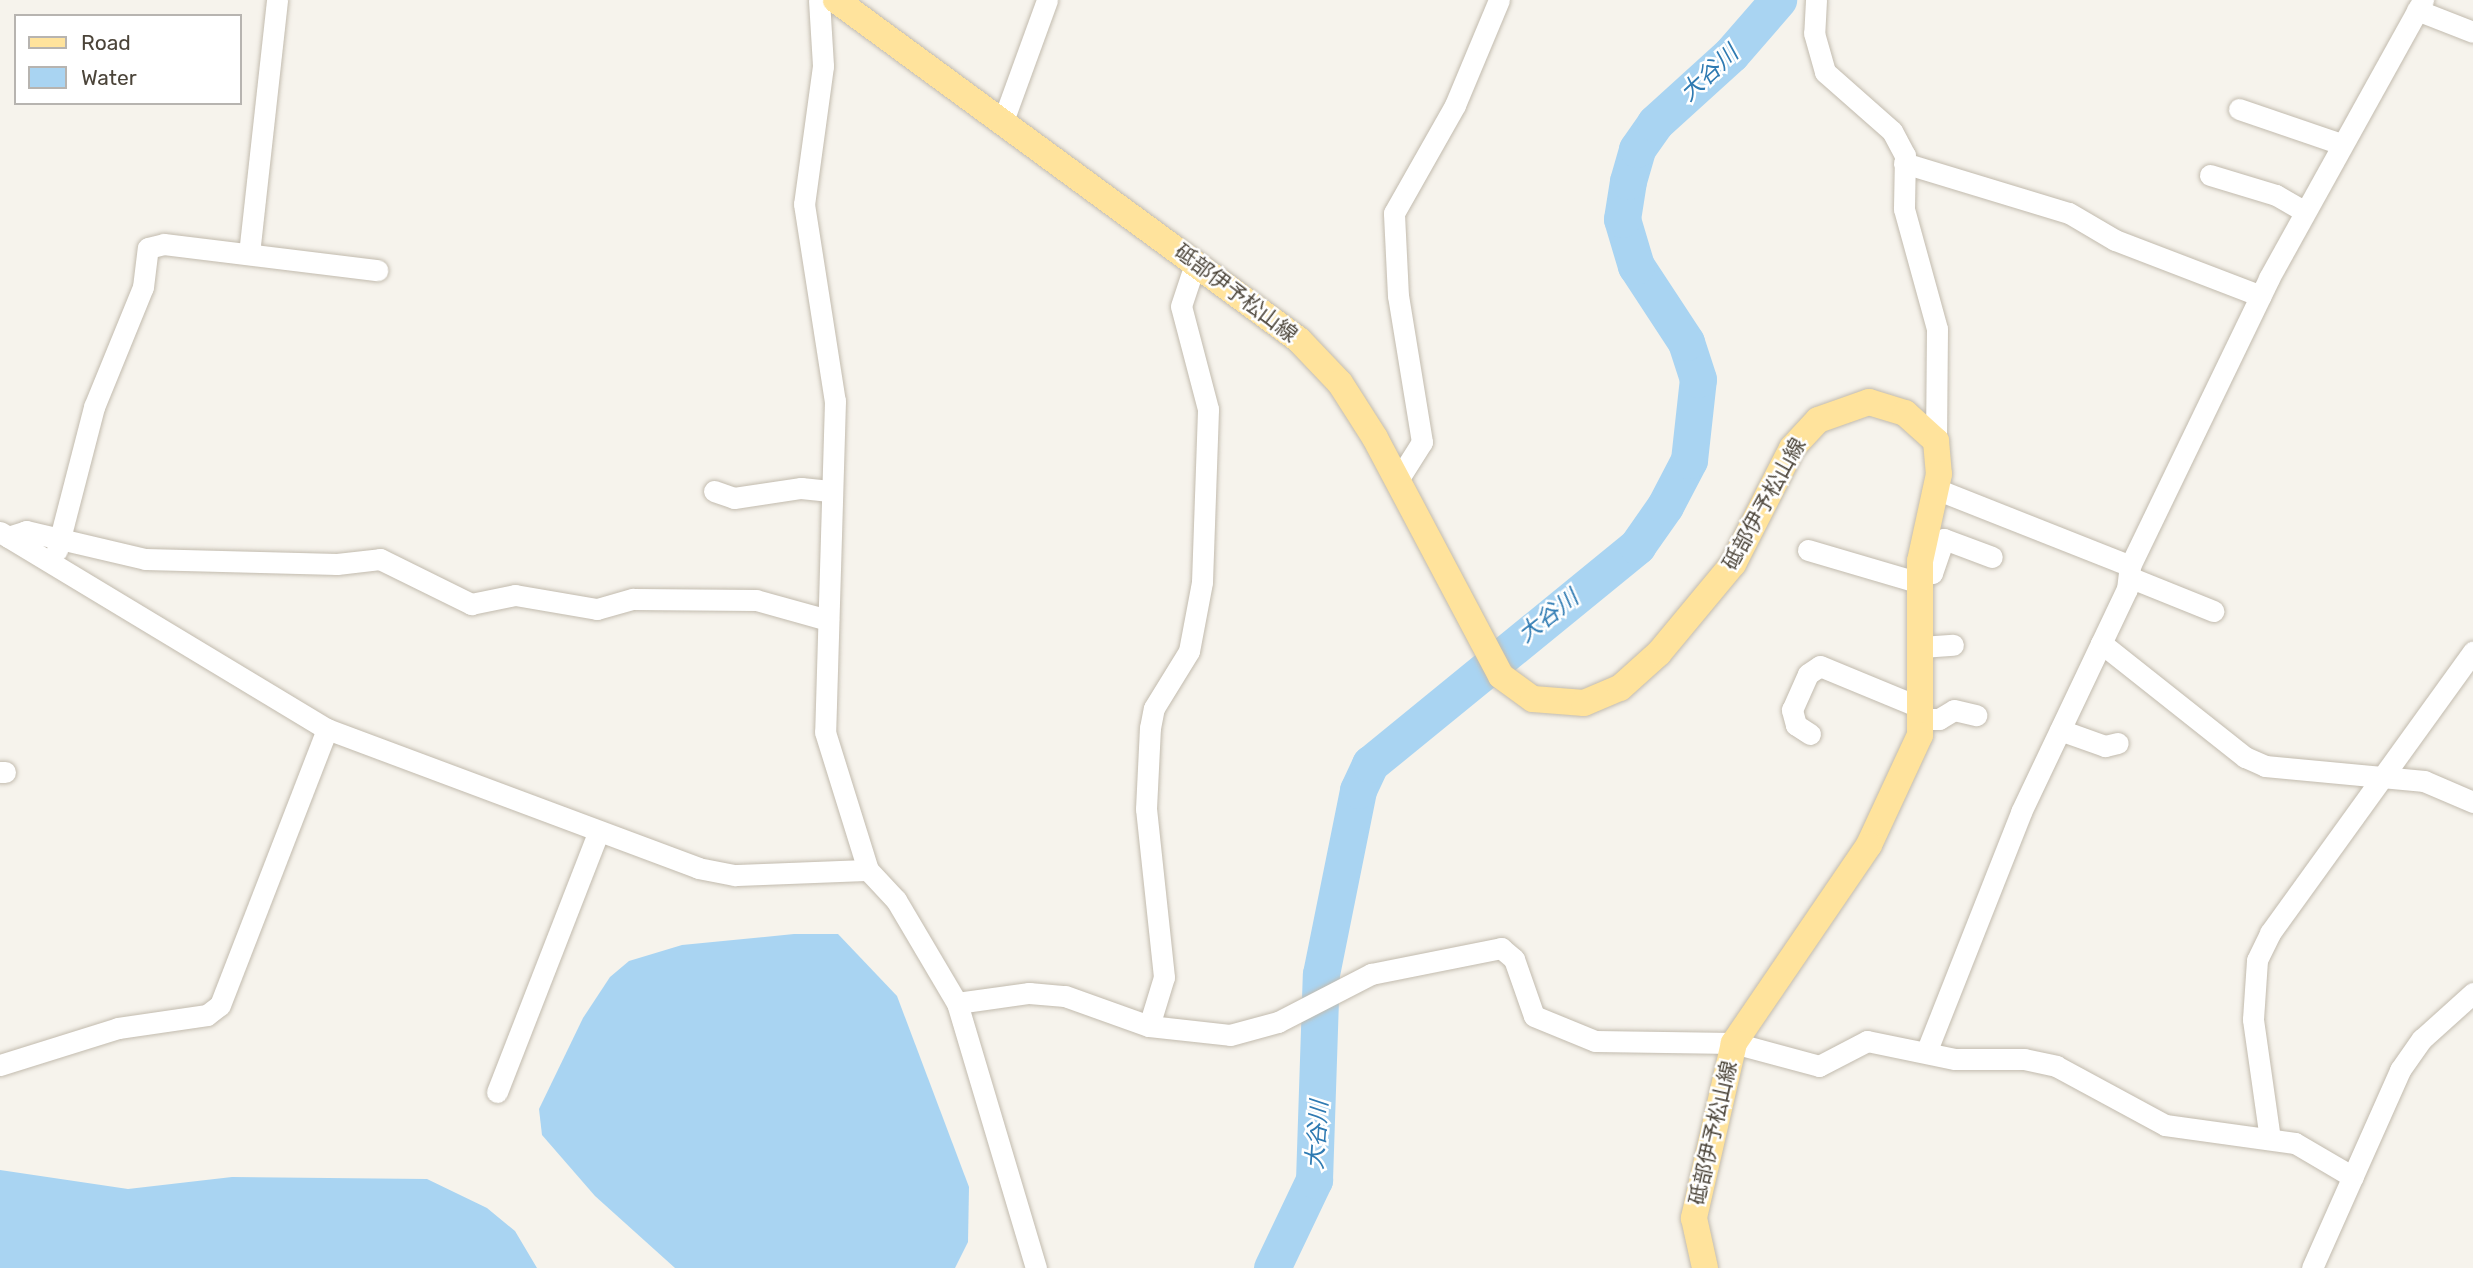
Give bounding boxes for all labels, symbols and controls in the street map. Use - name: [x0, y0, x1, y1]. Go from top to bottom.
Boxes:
- legend: [14, 14, 242, 105]
- text: Road: [81, 30, 131, 55]
- water label: 大谷川: [1674, 39, 1744, 107]
- text: Water: [81, 65, 137, 90]
- street label: 砥部伊予松山線: [1170, 239, 1302, 347]
- street label: 砥部伊予松山線: [1717, 434, 1811, 574]
- water label: 大谷川: [1512, 584, 1584, 648]
- street label: 砥部伊予松山線: [1684, 1059, 1742, 1207]
- water label: 大谷川: [1301, 1100, 1333, 1170]

